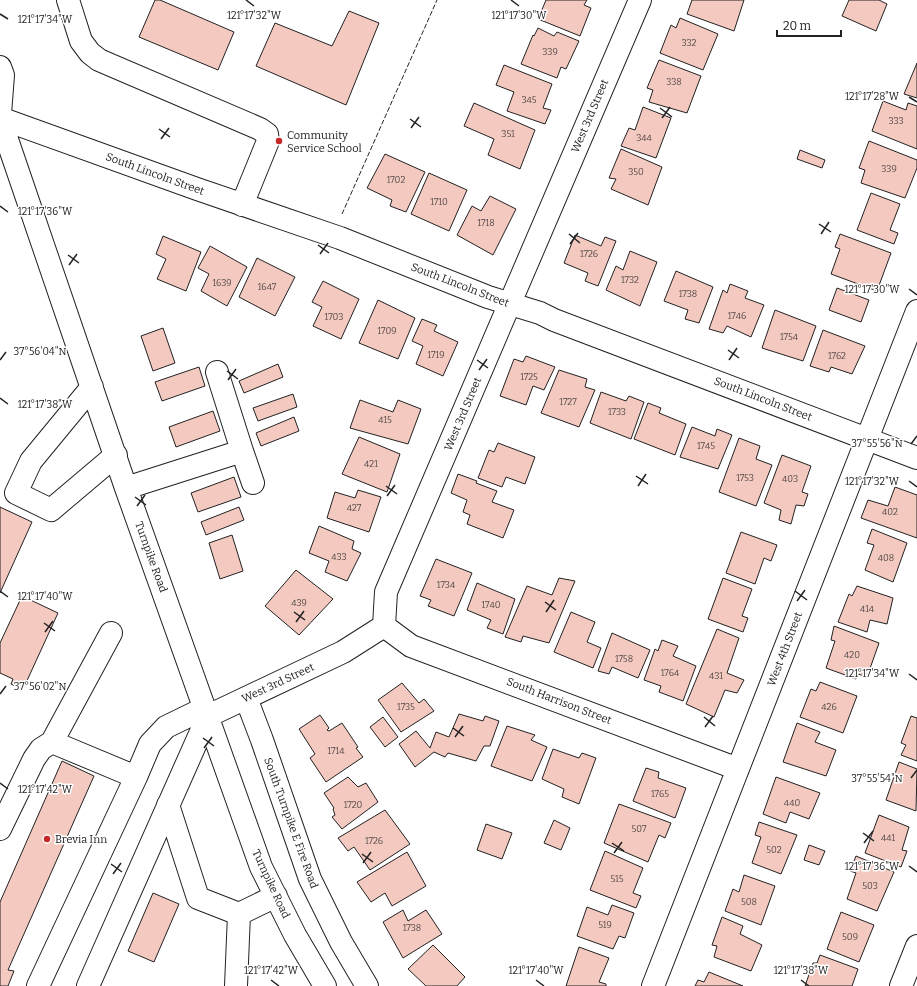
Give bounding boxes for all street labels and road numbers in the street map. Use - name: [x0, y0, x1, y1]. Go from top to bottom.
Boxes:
- street label: West 3rd Street: [569, 77, 611, 155]
- street label: South Lincoln Street: [104, 150, 206, 198]
- street label: South Lincoln Street: [409, 260, 511, 310]
- street label: South Lincoln Street: [712, 374, 814, 424]
- street label: West 3rd Street: [442, 375, 484, 453]
- street label: Turnpike Road: [132, 520, 170, 595]
- street label: West 4th Street: [765, 610, 805, 688]
- street label: West 3rd Street: [240, 661, 316, 705]
- street label: South Harrison Street: [505, 675, 613, 727]
- street label: South Turnpike E Fire Road: [261, 756, 321, 891]
- street label: Turnpike Road: [249, 848, 293, 921]

